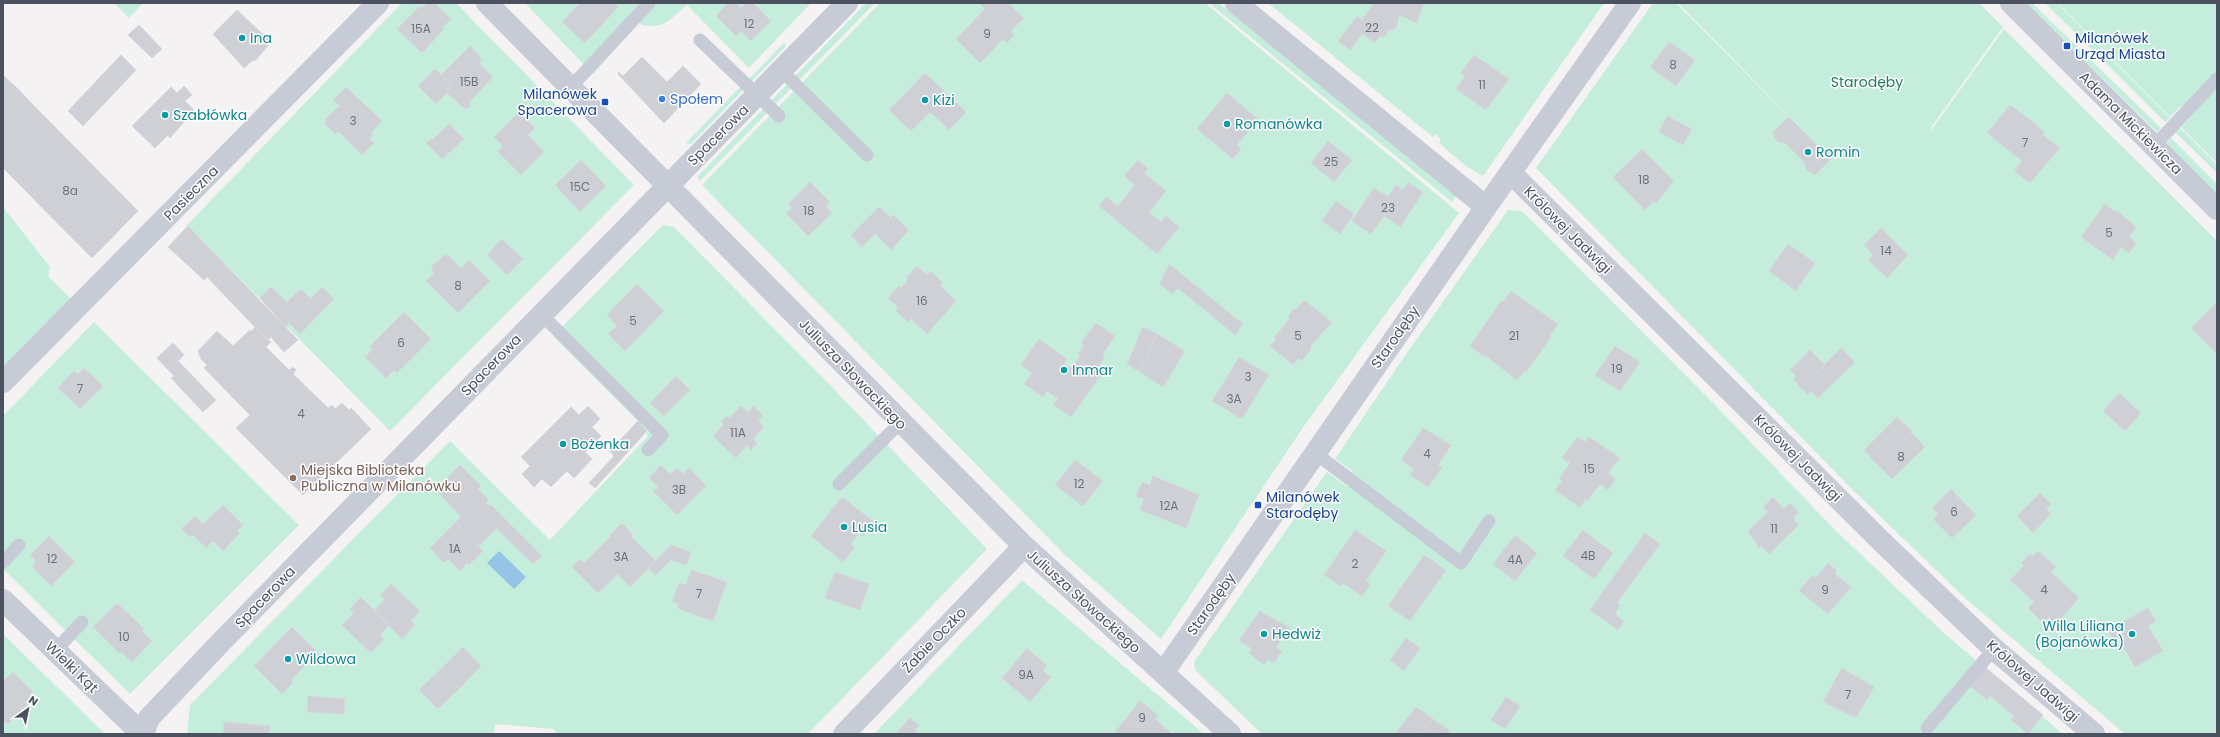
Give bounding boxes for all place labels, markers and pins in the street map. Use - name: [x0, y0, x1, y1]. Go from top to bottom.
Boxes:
- place label: Ina: [250, 28, 272, 48]
- place label: Milanówek Urząd Miasta: [2075, 28, 2166, 64]
- marker: Ina: [237, 33, 247, 43]
- marker: Milanówek Urząd Miasta: [2062, 41, 2072, 51]
- place label: Milanówek Spacerowa: [518, 84, 598, 120]
- place label: Społem: [670, 89, 723, 109]
- place label: Kizi: [933, 90, 955, 110]
- marker: Społem: [657, 94, 667, 104]
- marker: Kizi: [920, 95, 930, 105]
- marker: Milanówek Spacerowa: [600, 97, 610, 107]
- place label: Szabłówka: [173, 105, 247, 125]
- marker: Szabłówka: [160, 110, 170, 120]
- place label: Romanówka: [1235, 114, 1322, 134]
- marker: Romanówka: [1222, 119, 1232, 129]
- place label: Romin: [1816, 142, 1860, 162]
- marker: Romin: [1803, 147, 1813, 157]
- place label: Inmar: [1072, 360, 1114, 380]
- marker: Inmar: [1059, 365, 1069, 375]
- place label: Bożenka: [571, 434, 629, 454]
- marker: Bożenka: [558, 439, 568, 449]
- place label: Miejska Biblioteka Publiczna w Milanówku: [301, 460, 461, 496]
- marker: Miejska Biblioteka Publiczna w Milanówku: [288, 473, 298, 483]
- place label: Milanówek Starodęby: [1266, 487, 1340, 523]
- marker: Milanówek Starodęby: [1253, 500, 1263, 510]
- place label: Lusia: [852, 517, 887, 537]
- marker: Lusia: [839, 522, 849, 532]
- place label: Willa Liliana (Bojanówka): [2035, 616, 2124, 652]
- place label: Hedwiż: [1272, 624, 1321, 644]
- marker: Hedwiż: [1259, 629, 1269, 639]
- marker: Willa Liliana (Bojanówka): [2127, 629, 2137, 639]
- place label: Wildowa: [296, 649, 356, 669]
- marker: Wildowa: [283, 654, 293, 664]

